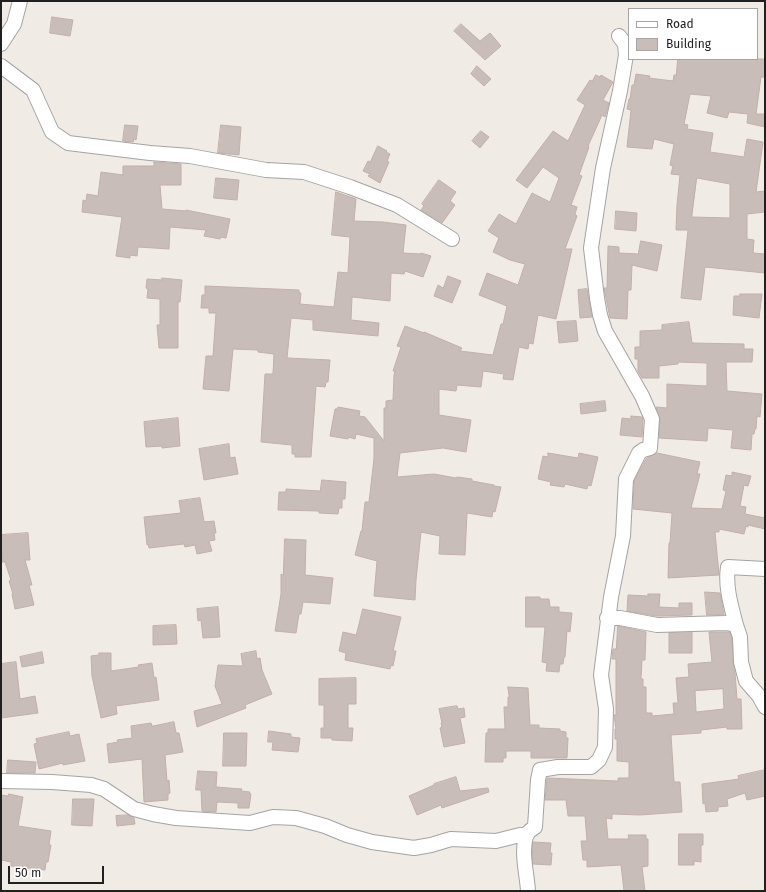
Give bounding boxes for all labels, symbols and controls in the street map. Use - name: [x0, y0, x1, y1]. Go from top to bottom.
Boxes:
- legend: [628, 8, 758, 60]
- text: Road: [666, 17, 694, 31]
- text: Building: [666, 37, 711, 51]
- scale bar: [10, 858, 106, 884]
- text: 50 m: [15, 866, 41, 880]

